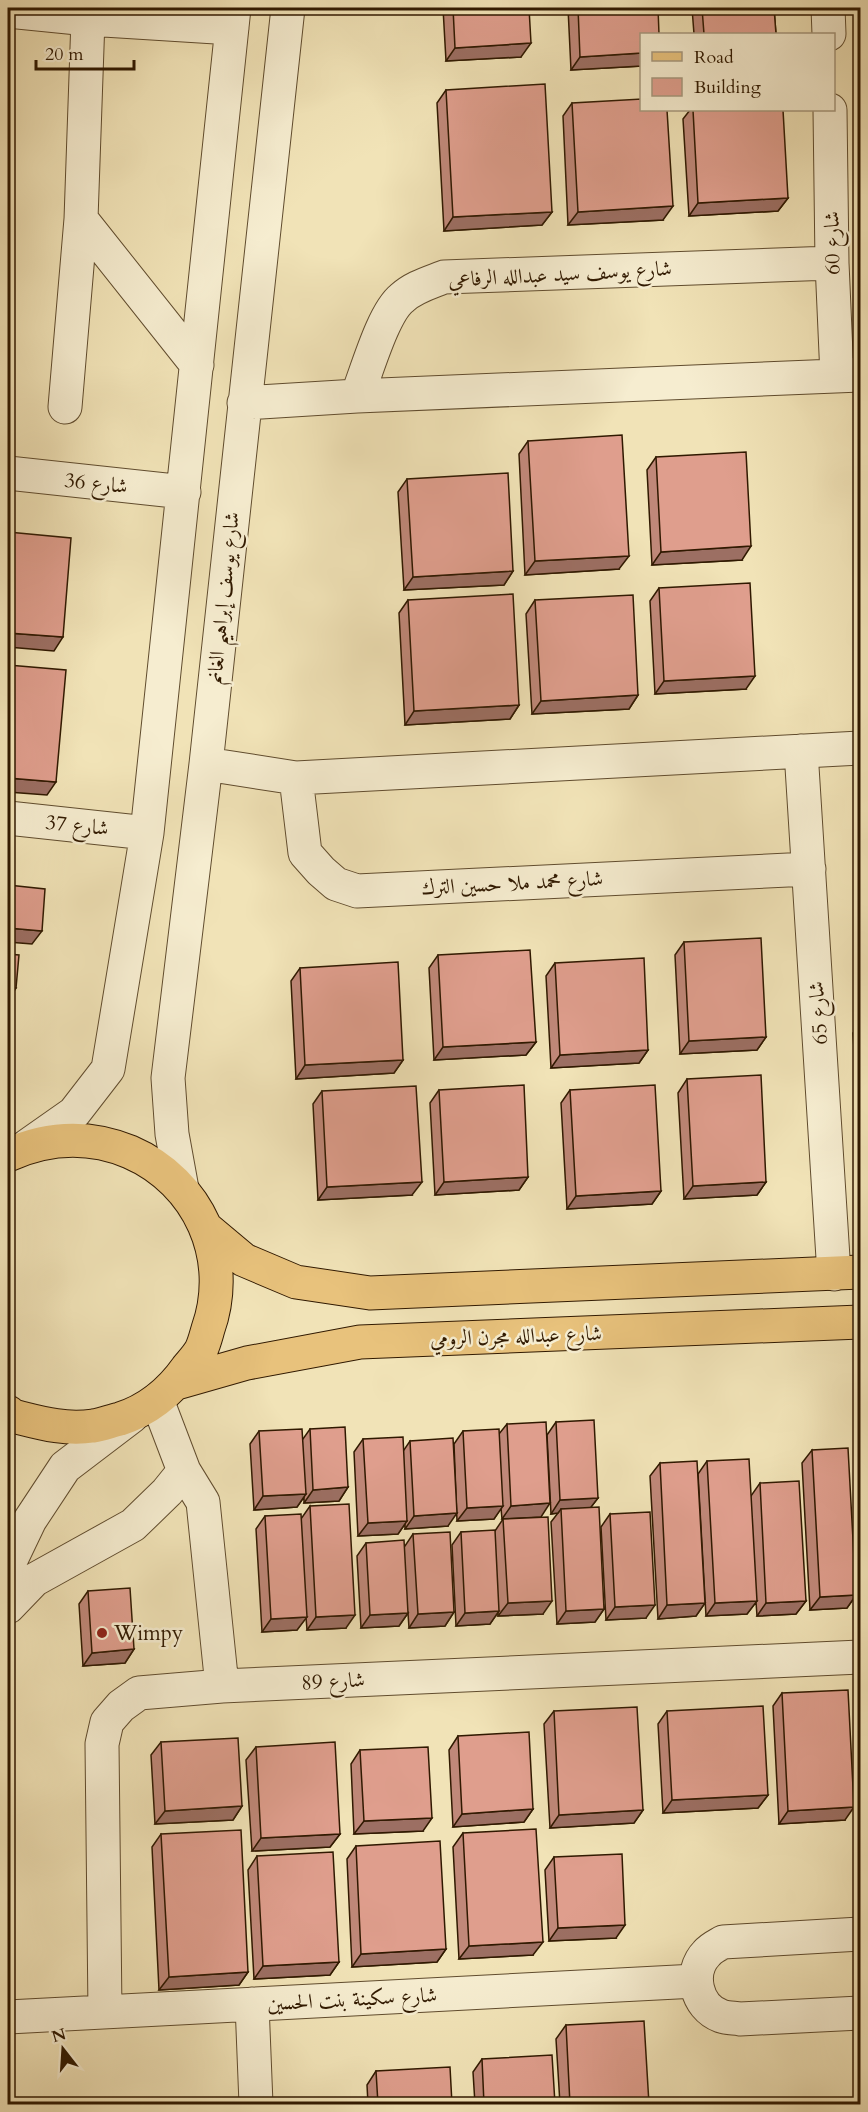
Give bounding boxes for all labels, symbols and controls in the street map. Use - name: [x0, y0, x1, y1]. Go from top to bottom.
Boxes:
- scale bar: [36, 33, 134, 71]
- legend: [640, 33, 835, 111]
- text: 20 m: [45, 42, 84, 67]
- text: Road: [694, 45, 734, 70]
- text: Building: [694, 75, 762, 100]
- street label: شارع 60: [817, 211, 851, 275]
- street label: شارع يوسف سيد عبدالله الرفاعي: [447, 254, 673, 298]
- street label: شارع 36: [62, 466, 129, 504]
- street label: شارع يوسف إبراهيم الغانم: [200, 511, 253, 686]
- street label: شارع 37: [43, 808, 110, 846]
- street label: شارع محمد ملا حسين الترك: [420, 864, 604, 906]
- street label: شارع 65: [802, 980, 838, 1046]
- street label: شارع عبدالله مجرن الرومي: [430, 1319, 603, 1357]
- place label: Wimpy: [113, 1619, 183, 1648]
- marker: Wimpy: [95, 1626, 109, 1640]
- street label: شارع 89: [300, 1665, 366, 1701]
- street label: شارع سكينة بنت الحسين: [266, 1981, 438, 2021]
- north arrow: [33, 2019, 93, 2079]
- text: N: [49, 2023, 69, 2048]

